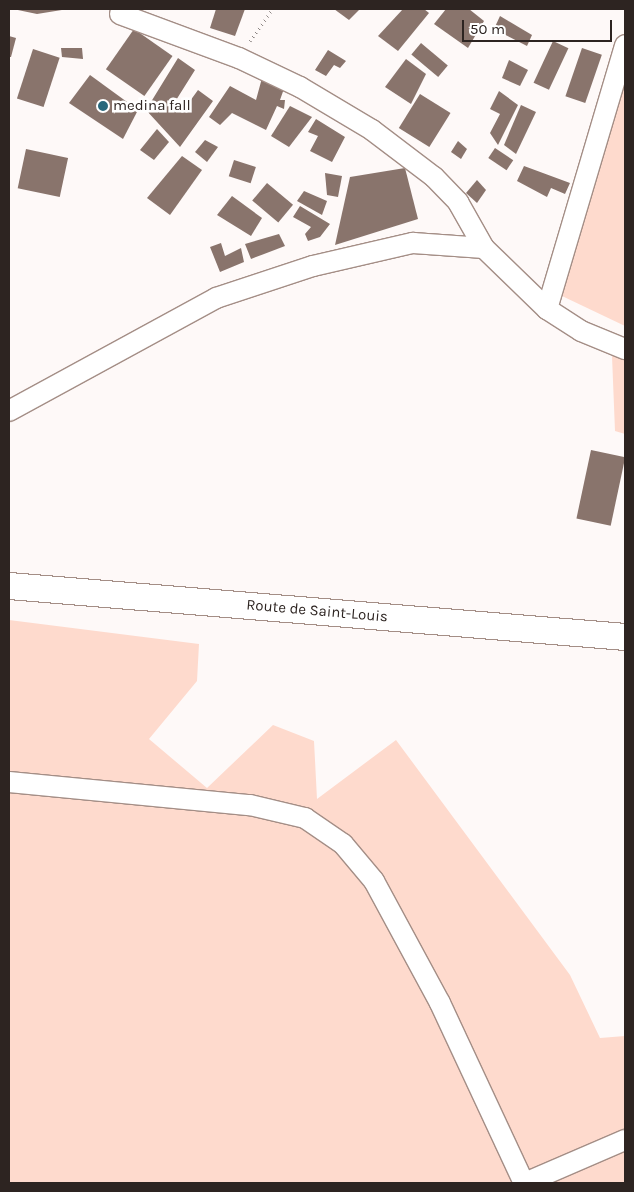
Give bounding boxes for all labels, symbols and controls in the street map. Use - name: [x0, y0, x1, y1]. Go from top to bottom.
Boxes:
- scale bar: [464, 10, 614, 42]
- text: 50 m: [470, 20, 505, 38]
- place label: medina fall: [113, 97, 191, 115]
- marker: medina fall: [97, 100, 109, 112]
- street label: Route de Saint-Louis: [246, 596, 388, 626]

